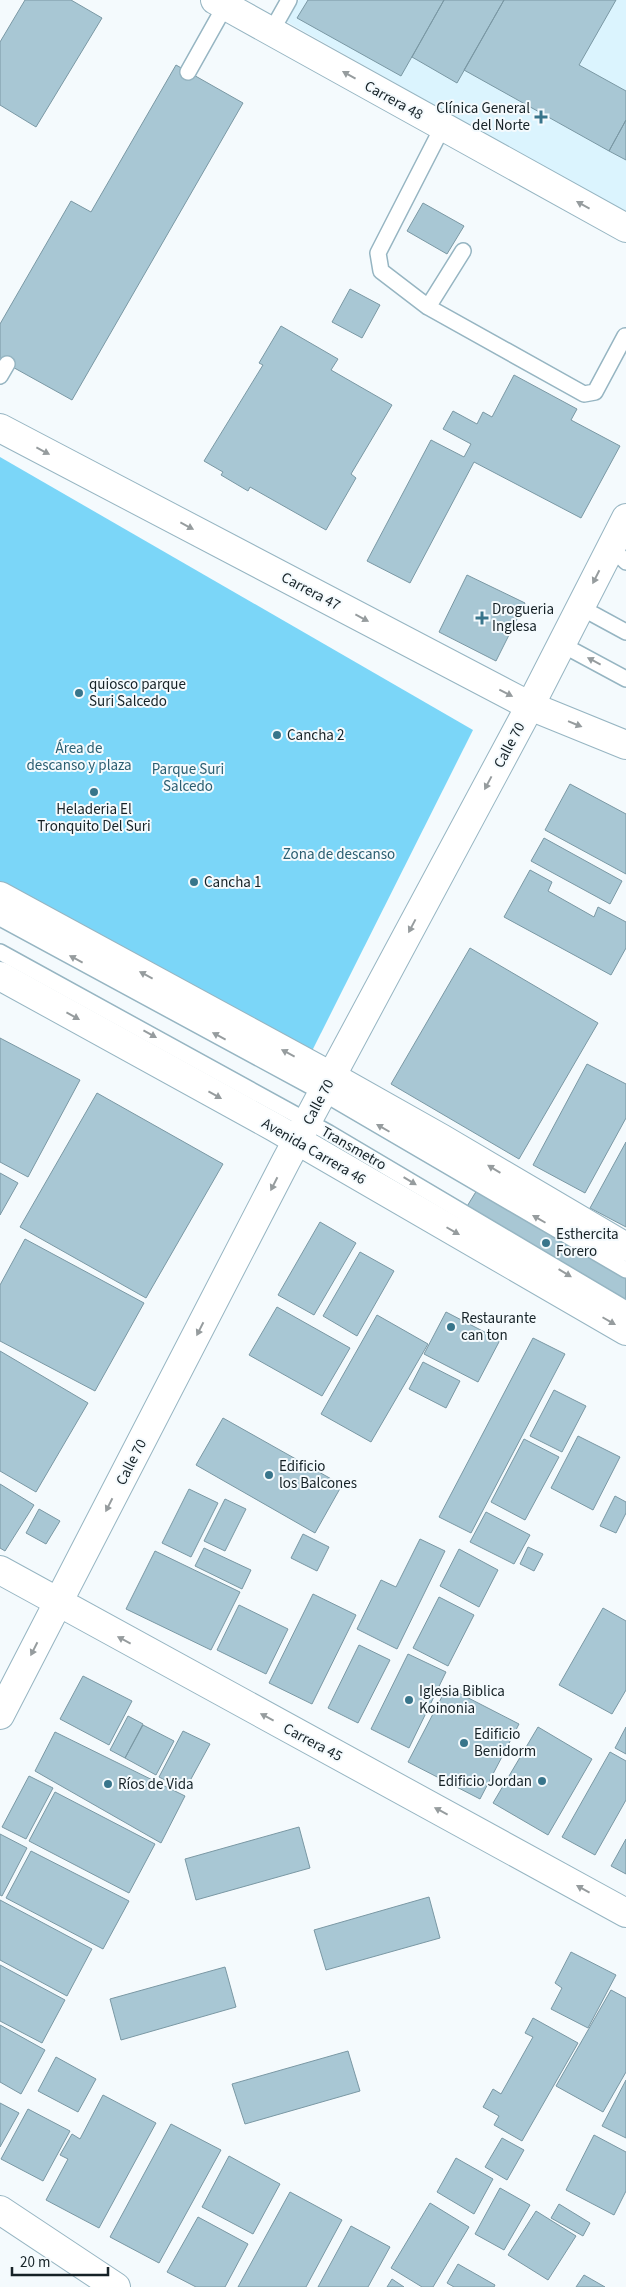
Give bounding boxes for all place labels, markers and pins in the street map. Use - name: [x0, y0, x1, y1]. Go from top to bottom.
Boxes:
- place label: Clínica General del Norte: [436, 98, 530, 136]
- marker: Clínica General del Norte: [534, 110, 548, 124]
- place label: Drogueria Inglesa: [492, 599, 554, 637]
- marker: Drogueria Inglesa: [476, 612, 488, 624]
- place label: quiosco parque Suri Salcedo: [89, 674, 186, 712]
- marker: quiosco parque Suri Salcedo: [73, 687, 85, 699]
- place label: Cancha 2: [287, 725, 344, 746]
- marker: Cancha 2: [271, 729, 283, 741]
- marker: Heladeria El Tronquito Del Suri: [88, 786, 100, 798]
- place label: Heladeria El Tronquito Del Suri: [37, 799, 151, 837]
- place label: Cancha 1: [204, 872, 261, 893]
- marker: Cancha 1: [188, 876, 200, 888]
- place label: Esthercita Forero: [556, 1224, 618, 1262]
- marker: Esthercita Forero: [540, 1237, 552, 1249]
- place label: Restaurante can ton: [461, 1308, 536, 1346]
- marker: Restaurante can ton: [445, 1321, 457, 1333]
- place label: Edificio los Balcones: [279, 1456, 357, 1494]
- marker: Edificio los Balcones: [263, 1469, 275, 1481]
- place label: Iglesia Biblica Koinonia: [419, 1681, 505, 1719]
- marker: Iglesia Biblica Koinonia: [403, 1694, 415, 1706]
- place label: Edificio Benidorm: [474, 1724, 536, 1762]
- marker: Edificio Benidorm: [458, 1737, 470, 1749]
- place label: Edificio Jordan: [438, 1771, 532, 1792]
- place label: Ríos de Vida: [118, 1774, 194, 1795]
- marker: Edificio Jordan: [536, 1775, 548, 1787]
- marker: Ríos de Vida: [102, 1778, 114, 1790]

